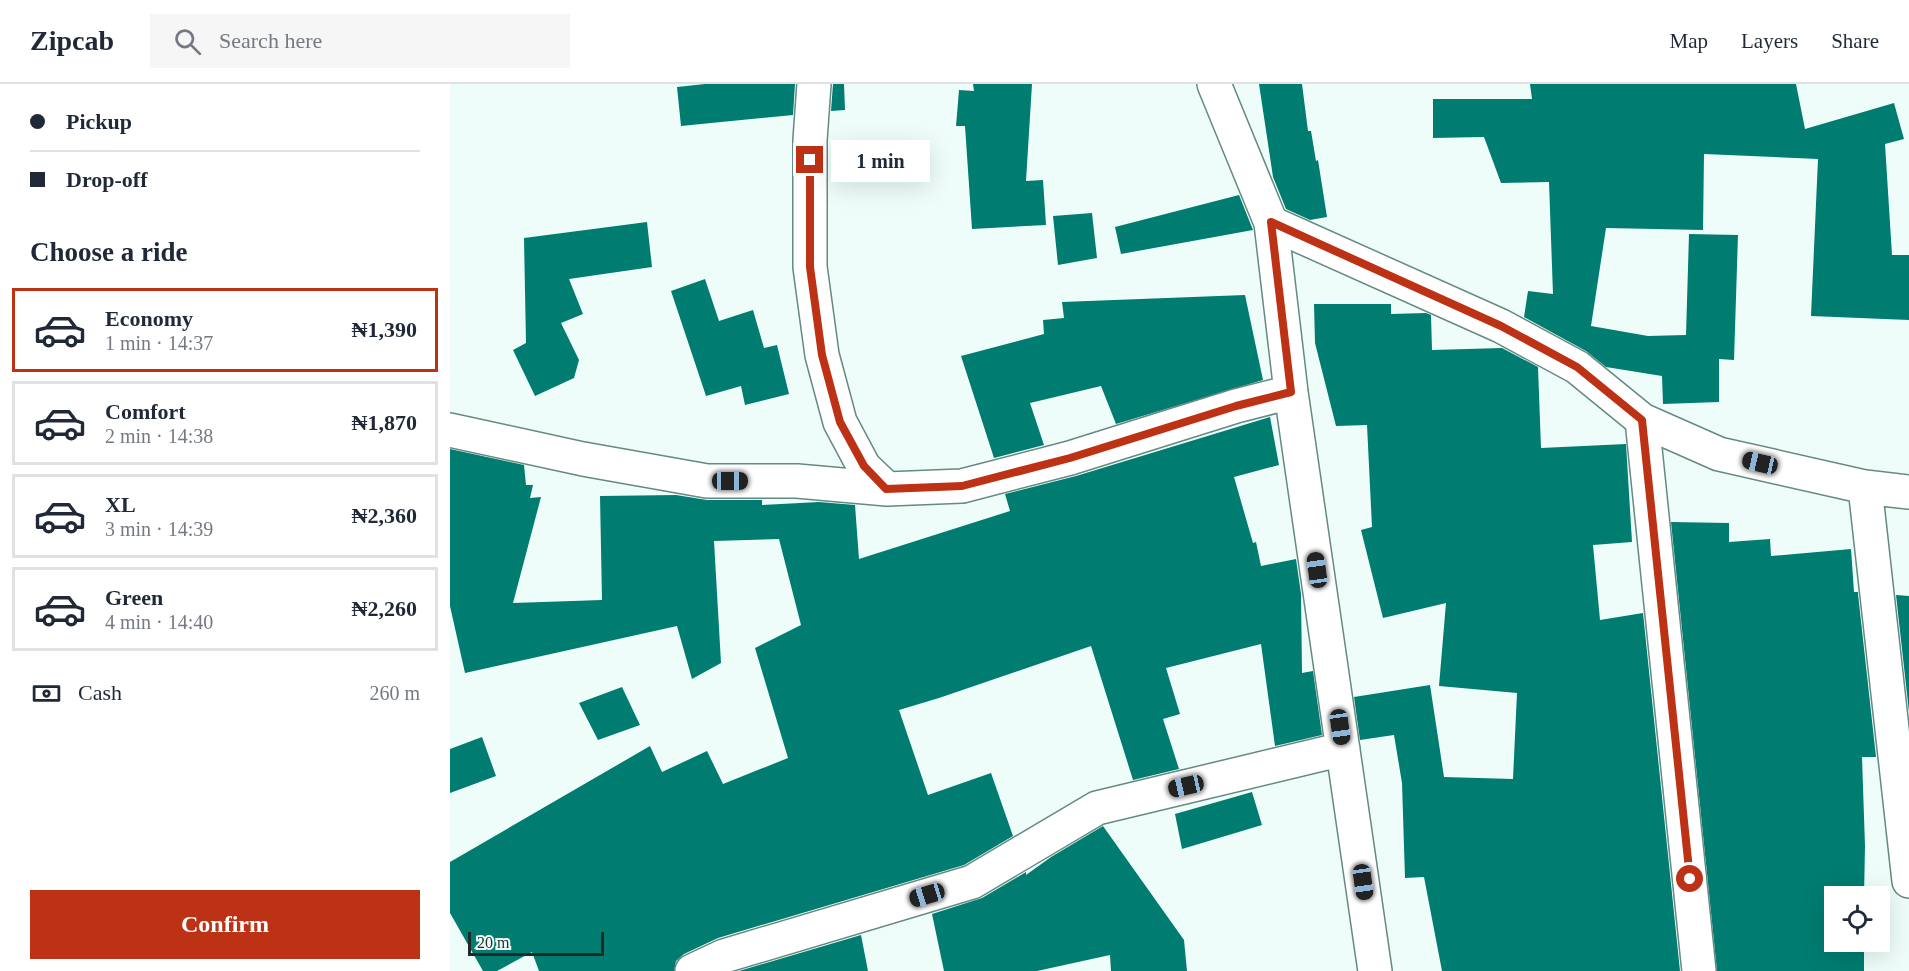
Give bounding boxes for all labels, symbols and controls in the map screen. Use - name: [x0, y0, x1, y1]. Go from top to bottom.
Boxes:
- search box: [150, 14, 570, 68]
- text: Zipcab: [30, 25, 114, 56]
- icon: search: [171, 25, 204, 58]
- text: Search here: [219, 28, 322, 53]
- text: Map: [1670, 29, 1708, 53]
- text: Layers: [1741, 29, 1798, 53]
- text: Share: [1831, 29, 1879, 53]
- text: Pickup: [66, 109, 132, 134]
- callout: 1 min: [831, 139, 930, 181]
- route end: [796, 146, 823, 173]
- text: 1 min: [856, 150, 905, 172]
- text: Drop-off: [66, 167, 147, 192]
- text: Choose a ride: [30, 237, 188, 267]
- icon: car: [33, 303, 87, 357]
- text: Economy: [105, 306, 193, 331]
- text: ₦1,390: [352, 317, 417, 342]
- text: 1 min · 14:37: [105, 332, 213, 354]
- icon: car: [33, 396, 87, 450]
- text: Comfort: [105, 399, 186, 424]
- text: ₦1,870: [352, 410, 417, 435]
- text: 2 min · 14:38: [105, 425, 213, 447]
- car: [1740, 450, 1780, 476]
- car: [712, 472, 748, 490]
- icon: car: [33, 489, 87, 543]
- text: XL: [105, 492, 136, 517]
- text: ₦2,360: [352, 503, 417, 528]
- text: 3 min · 14:39: [105, 518, 213, 540]
- car: [1306, 551, 1328, 589]
- icon: car: [33, 582, 87, 636]
- text: Green: [105, 585, 163, 610]
- text: ₦2,260: [352, 596, 417, 621]
- text: 4 min · 14:40: [105, 611, 213, 633]
- icon: cash: [30, 677, 63, 710]
- text: Cash: [78, 680, 122, 705]
- text: 260 m: [369, 682, 420, 704]
- car: [1329, 708, 1351, 746]
- car: [1166, 773, 1206, 799]
- car: [1352, 863, 1374, 901]
- route start: [1676, 865, 1703, 892]
- car: [907, 881, 947, 909]
- map controls: [1824, 886, 1890, 952]
- button: locate: [1824, 886, 1890, 952]
- button: Confirm: [30, 890, 420, 959]
- scale bar: [468, 929, 604, 956]
- text: 20 m: [477, 934, 509, 951]

